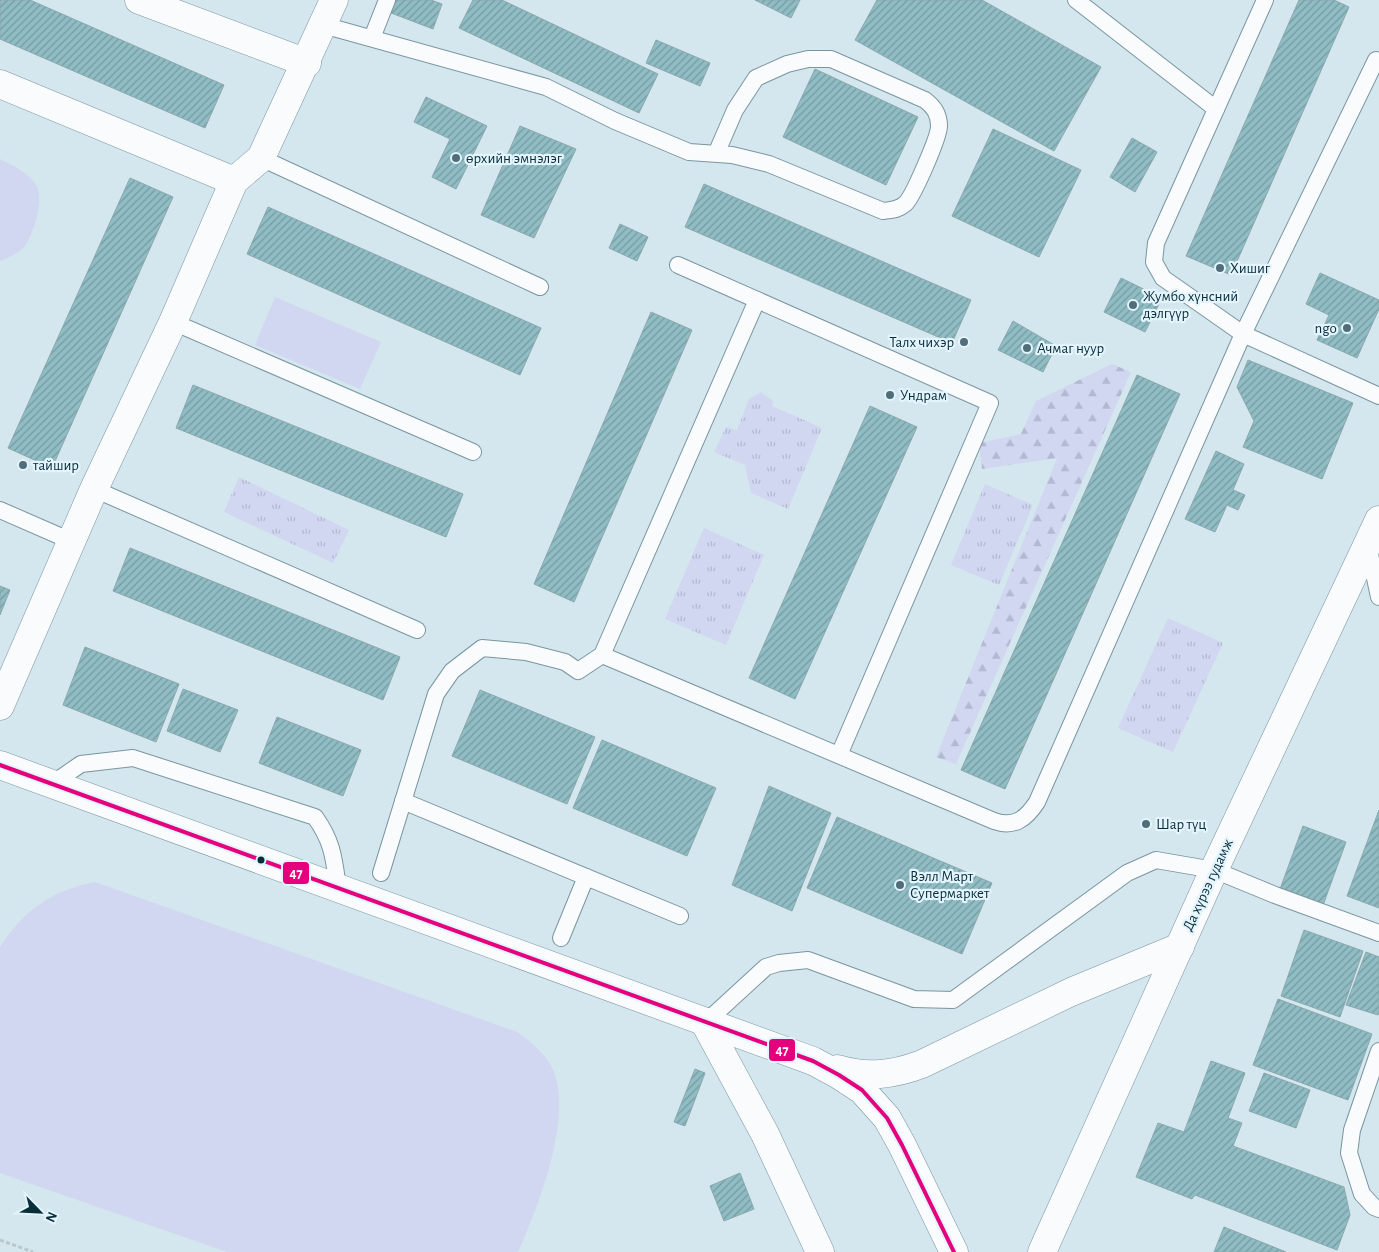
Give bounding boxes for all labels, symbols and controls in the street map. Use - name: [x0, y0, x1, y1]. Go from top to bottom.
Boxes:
- place label: өрхийн эмнэлэг: [466, 151, 563, 166]
- marker: өрхийн эмнэлэг: [450, 152, 462, 164]
- place label: Хишиг: [1230, 261, 1271, 276]
- marker: Хишиг: [1214, 262, 1226, 274]
- place label: Жумбо хүнсний дэлгүүр: [1143, 289, 1238, 321]
- marker: Жумбо хүнсний дэлгүүр: [1127, 299, 1139, 311]
- place label: ngo: [1315, 321, 1337, 336]
- marker: ngo: [1341, 322, 1353, 334]
- place label: Талх чихэр: [889, 335, 954, 350]
- marker: Талх чихэр: [958, 336, 970, 348]
- place label: Ачмаг нуур: [1037, 341, 1105, 356]
- marker: Ачмаг нуур: [1021, 342, 1033, 354]
- place label: Ундрам: [900, 388, 947, 403]
- marker: Ундрам: [884, 389, 896, 401]
- place label: тайшир: [32, 458, 79, 473]
- marker: тайшир: [17, 459, 29, 471]
- place label: Шар түц: [1156, 817, 1206, 832]
- marker: Шар түц: [1140, 818, 1152, 830]
- street label: Да хүрээ гудамж: [1180, 836, 1236, 933]
- unlabelled marker: [256, 855, 266, 865]
- line badge: 47: [282, 861, 310, 885]
- text: 47: [289, 867, 303, 881]
- place label: Вэлл Март Супермаркет: [910, 869, 990, 901]
- marker: Вэлл Март Супермаркет: [894, 879, 906, 891]
- line badge: 47: [768, 1038, 796, 1062]
- text: 47: [775, 1044, 789, 1058]
- north arrow: [15, 1187, 65, 1237]
- text: N: [43, 1210, 59, 1224]

